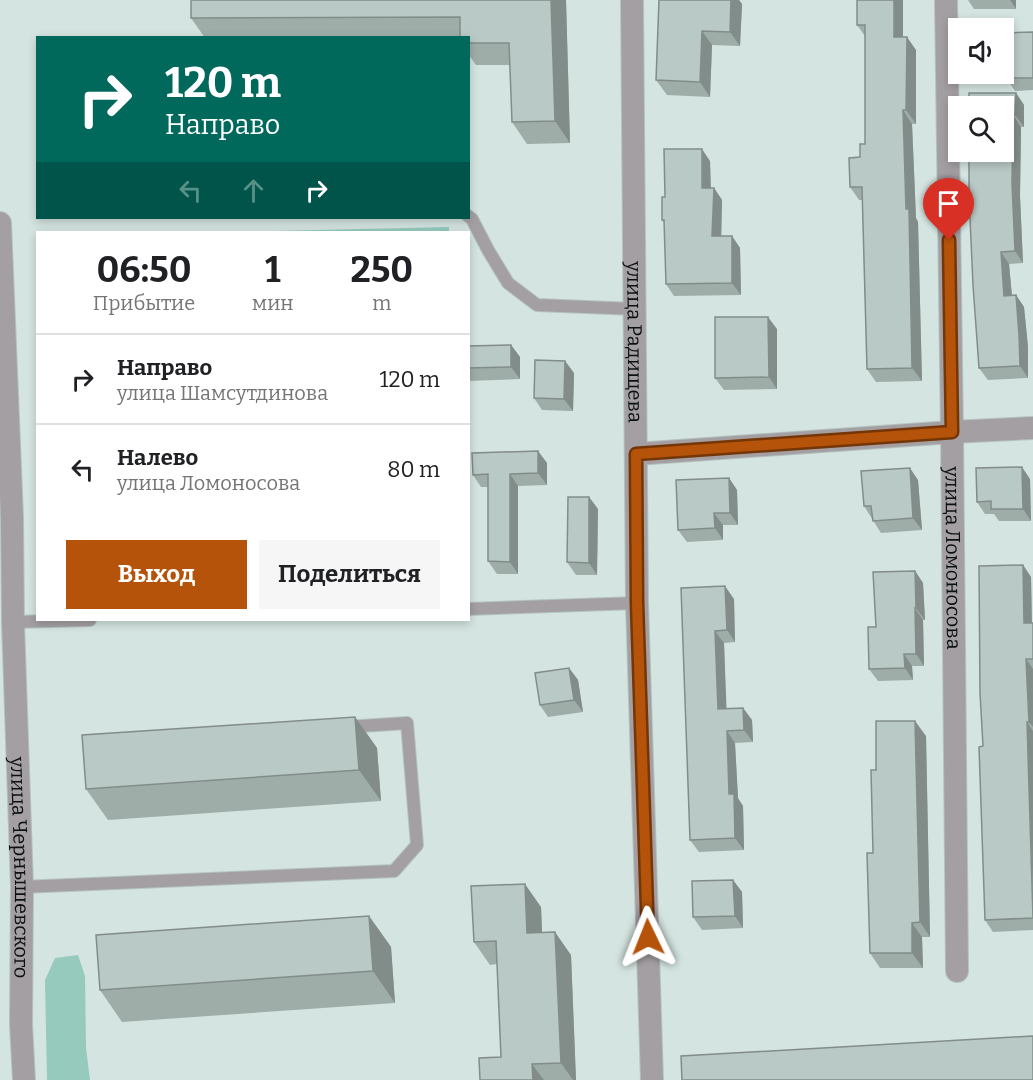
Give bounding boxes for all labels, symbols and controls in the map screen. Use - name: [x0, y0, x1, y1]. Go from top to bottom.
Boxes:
- map controls: [948, 18, 1014, 162]
- button: sound: [948, 18, 1014, 84]
- text: 120 m: [165, 58, 281, 108]
- icon: right: [66, 60, 144, 138]
- button: search: [948, 96, 1014, 162]
- text: Направо: [165, 109, 280, 141]
- icon: left: [174, 174, 207, 207]
- icon: ahead: [237, 174, 270, 207]
- icon: right: [300, 174, 333, 207]
- pin: [923, 178, 974, 240]
- icon: arrive: [932, 187, 965, 220]
- text: 06:50: [97, 248, 192, 292]
- text: 1: [265, 248, 281, 292]
- text: 250: [350, 248, 413, 292]
- street label: улица Радищева: [622, 260, 648, 423]
- text: Прибытие: [93, 291, 195, 315]
- text: мин: [252, 291, 294, 315]
- text: m: [372, 291, 391, 315]
- text: Направо: [117, 354, 212, 381]
- icon: right: [66, 363, 99, 396]
- text: 120 m: [380, 366, 440, 393]
- text: улица Шамсутдинова: [117, 381, 328, 405]
- text: Налево: [117, 444, 198, 471]
- icon: left: [66, 453, 99, 486]
- text: 80 m: [387, 456, 440, 483]
- street label: улица Ломоносова: [940, 465, 966, 650]
- text: улица Ломоносова: [117, 471, 300, 495]
- button: Выход: [66, 540, 247, 609]
- button: Поделиться: [259, 540, 440, 609]
- street label: улица Чернышевского: [6, 755, 34, 978]
- position arrow: [616, 905, 680, 969]

